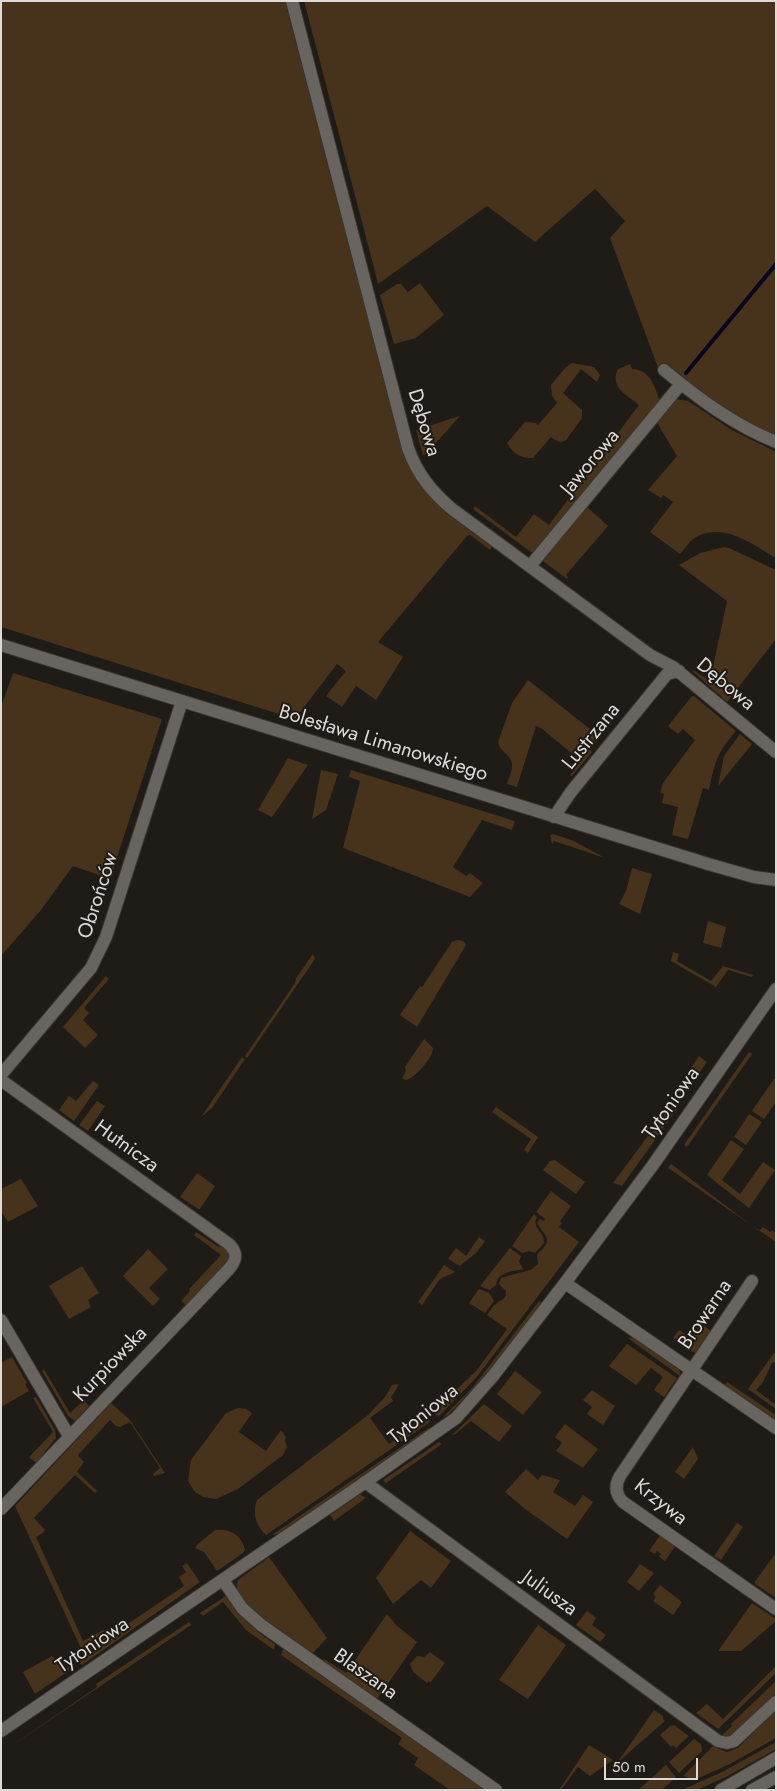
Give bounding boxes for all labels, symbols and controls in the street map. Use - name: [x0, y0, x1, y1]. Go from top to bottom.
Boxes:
- street label: Dębowa: [401, 386, 445, 460]
- street label: Jaworowa: [556, 425, 626, 501]
- street label: Dębowa: [691, 654, 759, 716]
- street label: Lustrzana: [558, 699, 626, 775]
- street label: Bolesława Limanowskiego: [276, 701, 490, 787]
- street label: Obrońców: [74, 850, 124, 942]
- street label: Tytoniowa: [638, 1063, 706, 1145]
- street label: Hutnicza: [89, 1116, 163, 1178]
- street label: Browarna: [674, 1276, 738, 1354]
- street label: Kurpiowska: [69, 1322, 153, 1408]
- street label: Tytoniowa: [384, 1380, 464, 1450]
- street label: Krzywa: [629, 1475, 691, 1531]
- street label: Juliusza: [517, 1566, 581, 1622]
- street label: Tytoniowa: [52, 1613, 134, 1679]
- street label: Blaszana: [328, 1644, 402, 1706]
- scale bar: [607, 1748, 701, 1780]
- text: 50 m: [612, 1756, 646, 1778]

